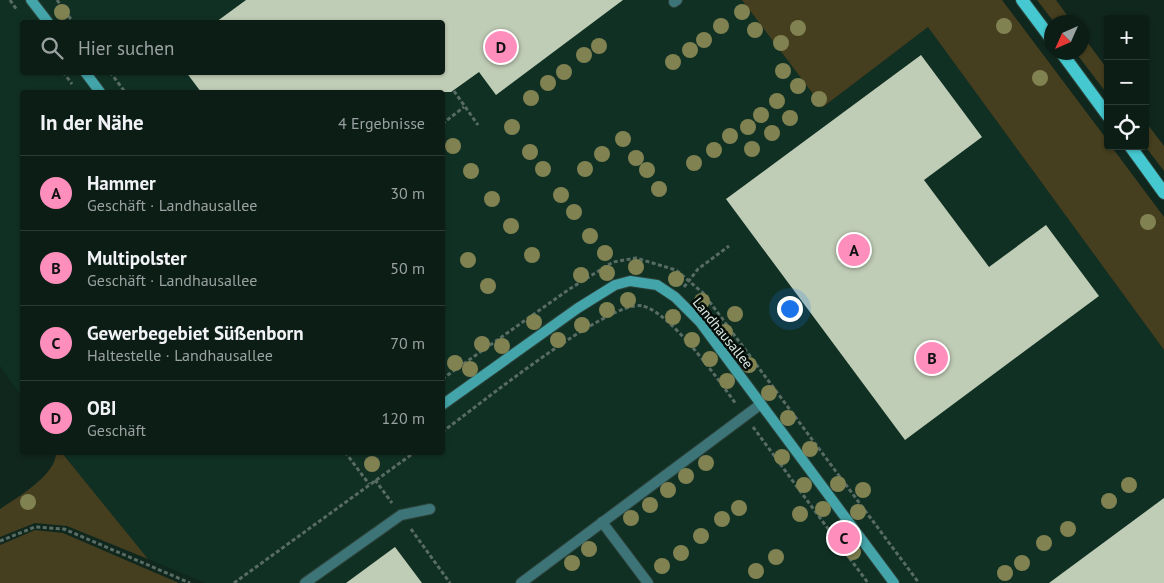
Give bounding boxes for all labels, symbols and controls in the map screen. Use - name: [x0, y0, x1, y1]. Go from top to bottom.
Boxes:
- north arrow: [1044, 15, 1089, 60]
- map controls: [1104, 15, 1149, 150]
- button: +: [1104, 15, 1149, 60]
- search box: [20, 20, 445, 75]
- pin: D: [485, 28, 517, 66]
- icon: search: [38, 34, 66, 62]
- text: Hier suchen: [78, 36, 174, 60]
- button: −: [1104, 60, 1149, 105]
- button: locate: [1104, 105, 1149, 150]
- text: In der Nähe: [40, 109, 144, 136]
- text: 4 Ergebnisse: [338, 113, 425, 133]
- text: Hammer: [87, 171, 156, 195]
- text: A: [51, 183, 61, 203]
- text: 30 m: [390, 183, 425, 203]
- text: Geschäft · Landhausallee: [87, 195, 257, 215]
- pin: A: [838, 231, 870, 269]
- text: Multipolster: [87, 246, 187, 270]
- text: B: [51, 258, 61, 278]
- text: 50 m: [390, 258, 425, 278]
- text: Geschäft · Landhausallee: [87, 270, 257, 290]
- street label: Landhausallee: [689, 294, 757, 372]
- your location: [777, 296, 803, 322]
- text: Gewerbegebiet Süßenborn: [87, 321, 304, 345]
- text: C: [52, 333, 60, 353]
- text: 70 m: [390, 333, 425, 353]
- pin: B: [916, 339, 948, 377]
- text: Haltestelle · Landhausallee: [87, 345, 273, 365]
- text: OBI: [87, 396, 116, 420]
- text: D: [51, 408, 61, 428]
- text: 120 m: [382, 408, 425, 428]
- text: Geschäft: [87, 420, 146, 440]
- pin: C: [828, 519, 860, 557]

